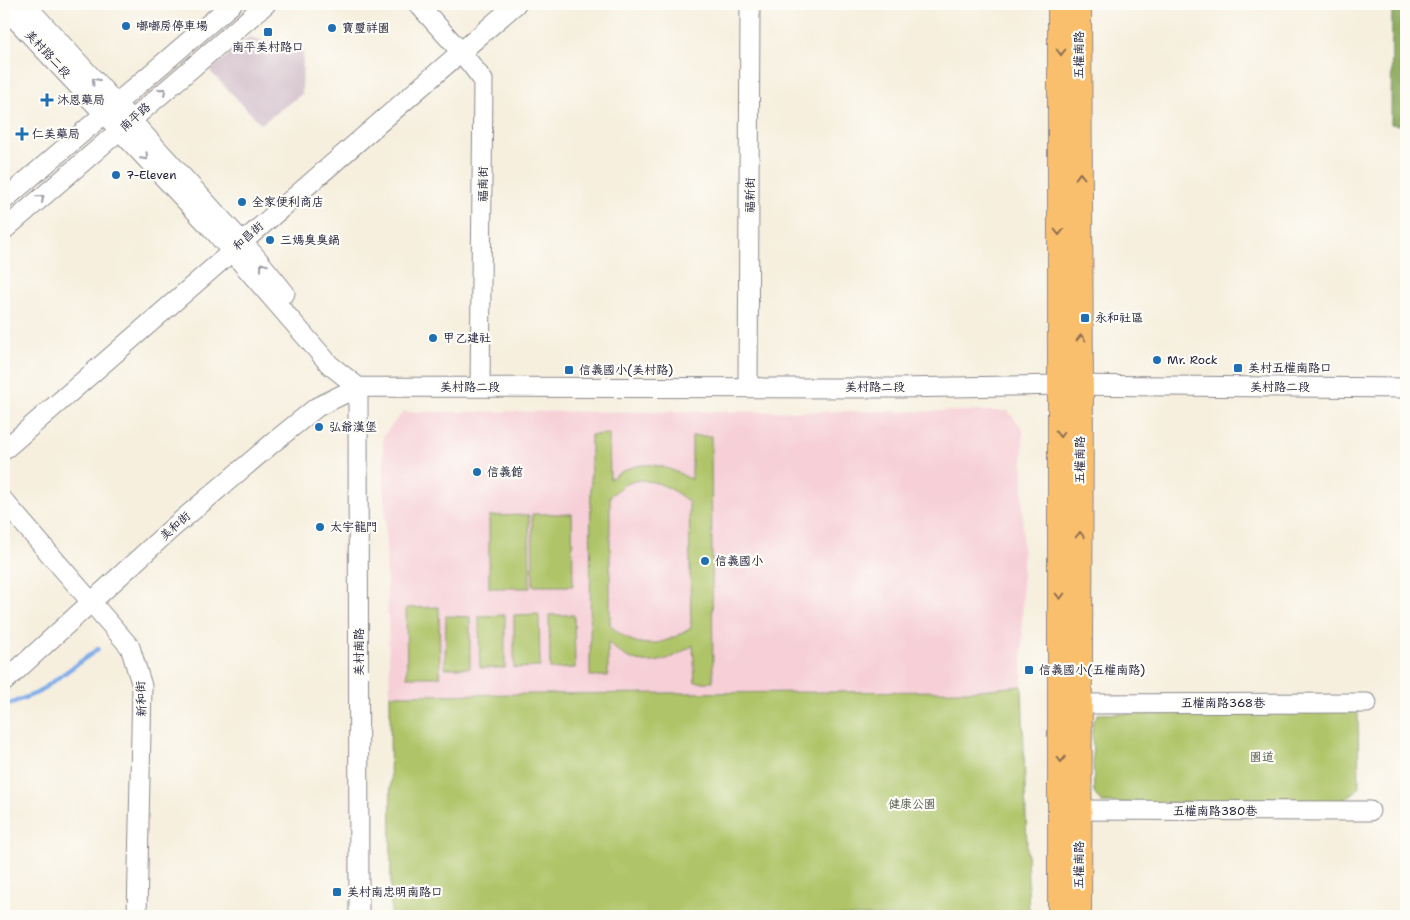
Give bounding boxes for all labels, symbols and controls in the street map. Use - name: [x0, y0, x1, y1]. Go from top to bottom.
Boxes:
- place label: 嘟嘟房停車場: [136, 18, 208, 34]
- marker: 嘟嘟房停車場: [120, 20, 132, 32]
- place label: 寶璽祥園: [342, 20, 390, 36]
- marker: 寶璽祥園: [326, 22, 338, 34]
- marker: 南平美村路口: [262, 26, 274, 38]
- street label: 美村路二段: [22, 27, 74, 81]
- street label: 五權南路: [1071, 31, 1087, 79]
- place label: 南平美村路口: [232, 39, 304, 55]
- one-way arrow: [1056, 49, 1066, 57]
- one-way arrow: [92, 78, 101, 87]
- one-way arrow: [158, 88, 167, 97]
- place label: 沐恩藥局: [57, 92, 105, 108]
- marker: 沐恩藥局: [41, 94, 53, 106]
- street label: 南平路: [116, 99, 154, 135]
- place label: 仁美藥局: [32, 126, 80, 142]
- marker: 仁美藥局: [16, 128, 28, 140]
- one-way arrow: [139, 151, 148, 160]
- street label: 福南街: [475, 166, 491, 202]
- place label: 7-Eleven: [126, 167, 177, 183]
- marker: 7-Eleven: [110, 169, 122, 181]
- one-way arrow: [1075, 171, 1085, 179]
- street label: 福新街: [742, 177, 758, 213]
- place label: 全家便利商店: [252, 194, 324, 210]
- one-way arrow: [35, 195, 44, 204]
- marker: 全家便利商店: [236, 196, 248, 208]
- street label: 和昌街: [229, 218, 267, 254]
- one-way arrow: [1054, 229, 1064, 237]
- place label: 三媽臭臭鍋: [280, 232, 340, 248]
- marker: 三媽臭臭鍋: [264, 234, 276, 246]
- one-way arrow: [261, 263, 269, 272]
- place label: 永和社區: [1095, 310, 1143, 326]
- marker: 永和社區: [1079, 312, 1091, 324]
- place label: 甲乙建社: [443, 330, 491, 346]
- marker: 甲乙建社: [427, 332, 439, 344]
- one-way arrow: [1076, 334, 1086, 342]
- place label: Mr. Rock: [1167, 352, 1218, 368]
- marker: Mr. Rock: [1151, 354, 1163, 366]
- place label: 美村五權南路口: [1248, 360, 1332, 376]
- place label: 信義國小(美村路): [579, 362, 673, 378]
- marker: 美村五權南路口: [1232, 362, 1244, 374]
- marker: 信義國小(美村路): [563, 364, 575, 376]
- street label: 美村路二段: [440, 379, 500, 395]
- street label: 美村路二段: [845, 379, 905, 395]
- street label: 美村路二段: [1250, 379, 1310, 395]
- place label: 弘爺漢堡: [329, 419, 377, 435]
- marker: 弘爺漢堡: [313, 421, 325, 433]
- one-way arrow: [1055, 430, 1065, 438]
- street label: 五權南路: [1072, 436, 1088, 484]
- place label: 信義館: [487, 464, 523, 480]
- marker: 信義館: [471, 466, 483, 478]
- street label: 美和街: [156, 508, 194, 544]
- place label: 太宇龍門: [330, 519, 378, 535]
- marker: 太宇龍門: [314, 521, 326, 533]
- one-way arrow: [1075, 531, 1085, 538]
- place label: 信義國小: [715, 553, 763, 569]
- marker: 信義國小: [699, 555, 711, 567]
- one-way arrow: [1055, 593, 1065, 601]
- street label: 美村南路: [351, 628, 367, 676]
- place label: 信義國小(五權南路): [1039, 662, 1145, 678]
- marker: 信義國小(五權南路): [1023, 664, 1035, 676]
- street label: 新和街: [132, 681, 150, 717]
- street label: 五權南路368巷: [1181, 695, 1265, 711]
- park label: 園道: [1250, 749, 1274, 765]
- one-way arrow: [1056, 756, 1066, 763]
- park label: 健康公園: [888, 796, 936, 812]
- street label: 五權南路380巷: [1173, 803, 1257, 819]
- street label: 五權南路: [1071, 841, 1087, 889]
- place label: 美村南忠明南路口: [347, 884, 443, 900]
- marker: 美村南忠明南路口: [331, 886, 343, 898]

